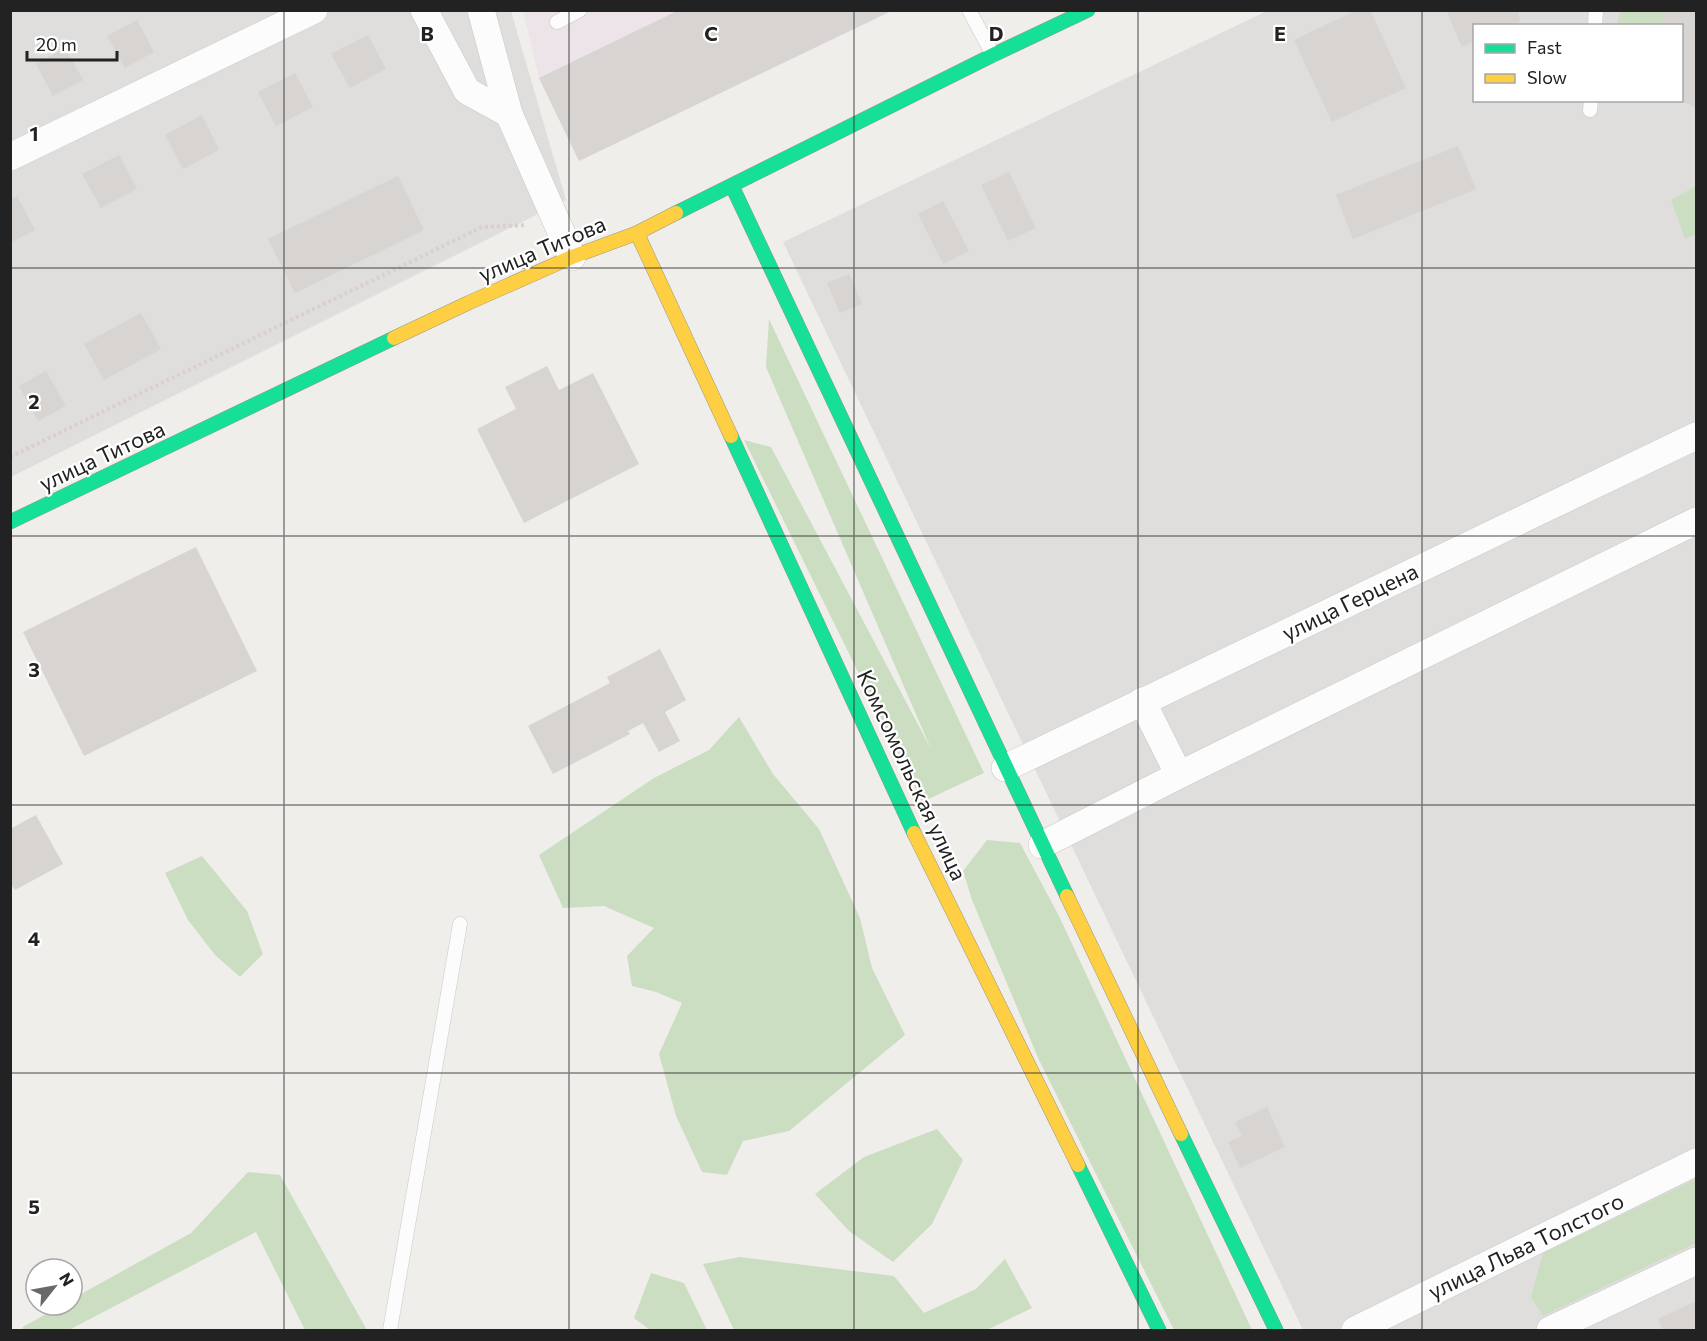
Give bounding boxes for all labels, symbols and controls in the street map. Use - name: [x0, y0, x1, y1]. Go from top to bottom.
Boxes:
- text: B: [420, 21, 434, 45]
- text: C: [704, 21, 718, 45]
- text: D: [989, 21, 1003, 45]
- text: E: [1274, 21, 1286, 45]
- scale bar: [27, 24, 117, 62]
- legend: [1473, 24, 1683, 102]
- text: 20 m: [36, 33, 77, 55]
- text: Fast: [1527, 36, 1562, 58]
- text: Slow: [1527, 66, 1567, 88]
- text: 1: [29, 121, 39, 145]
- street label: улица Титова: [474, 210, 610, 287]
- text: 2: [28, 389, 40, 413]
- street label: улица Титова: [35, 415, 169, 496]
- street label: улица Герцена: [1277, 557, 1422, 646]
- text: 3: [28, 657, 40, 681]
- street label: Комсомольская улица: [852, 665, 973, 884]
- text: 4: [28, 926, 40, 950]
- street label: улица Льва Толстого: [1423, 1186, 1628, 1305]
- text: 5: [28, 1194, 40, 1218]
- north arrow: [24, 1257, 84, 1317]
- text: N: [56, 1269, 79, 1289]

